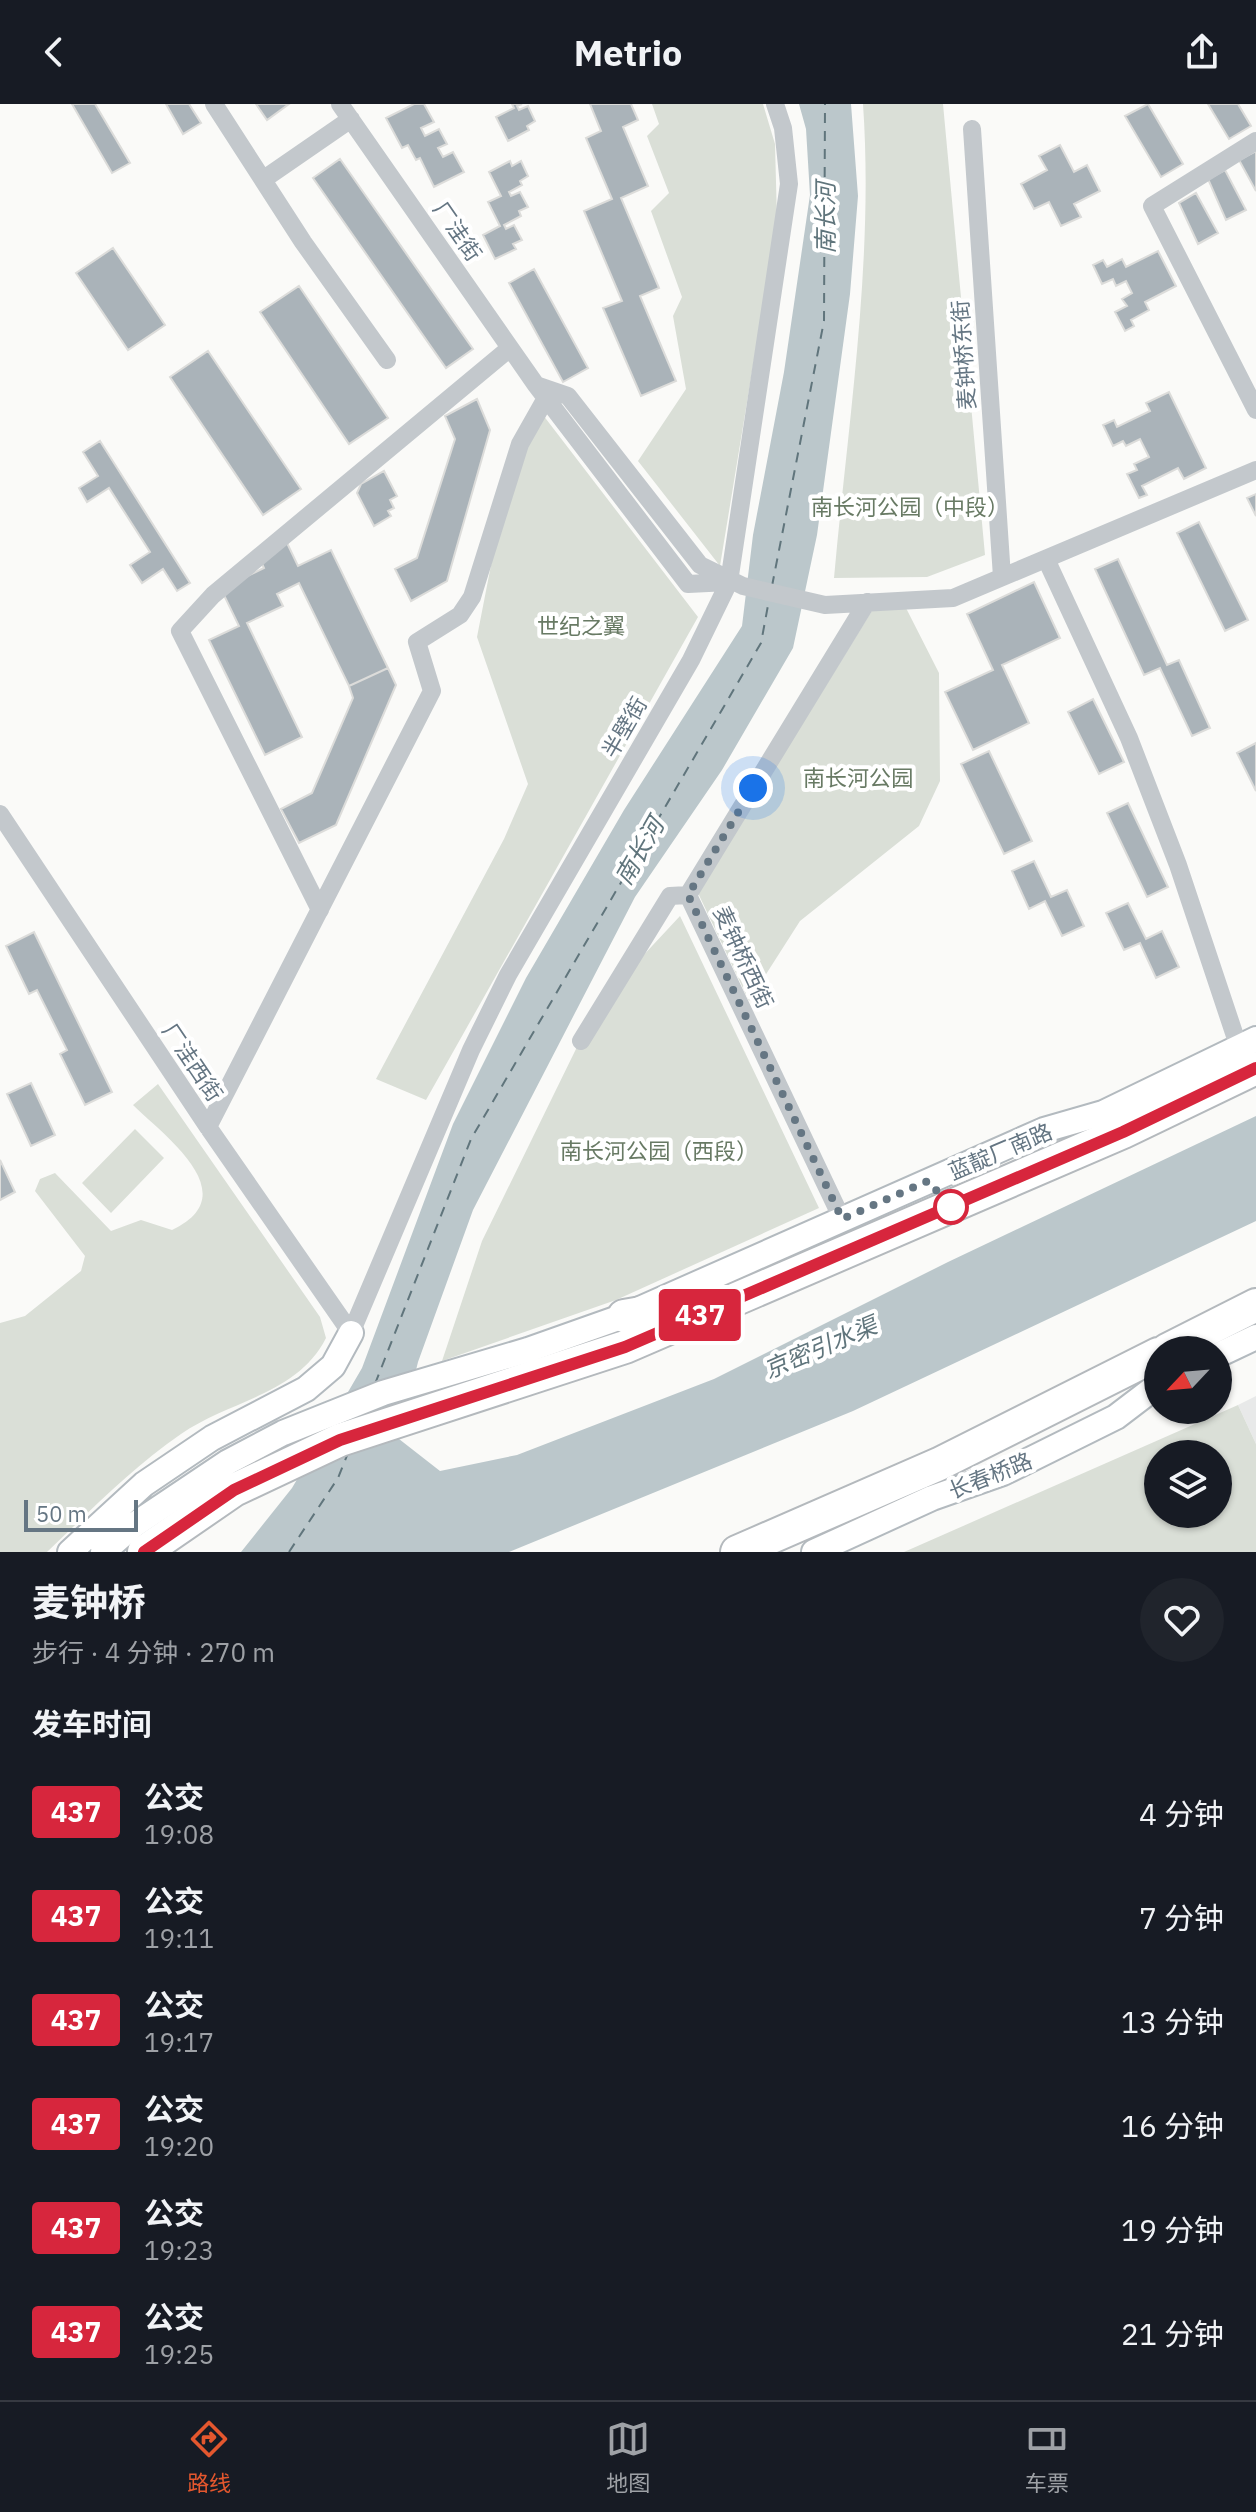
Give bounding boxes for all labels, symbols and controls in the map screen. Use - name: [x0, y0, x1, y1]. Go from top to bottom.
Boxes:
- text: Metrio: [574, 29, 682, 76]
- icon: back: [32, 30, 76, 74]
- icon: share: [1180, 30, 1224, 74]
- water label: 南长河: [809, 178, 841, 254]
- street label: 厂洼街: [427, 196, 489, 266]
- street label: 麦钟桥东街: [945, 299, 981, 411]
- park label: 南长河公园（中段）: [811, 492, 1009, 521]
- park label: 世纪之翼: [537, 611, 625, 640]
- street label: 半壁街: [595, 691, 653, 763]
- park label: 南长河公园: [803, 763, 913, 792]
- your location: [733, 768, 773, 808]
- water label: 南长河: [607, 808, 673, 890]
- street label: 麦钟桥西街: [708, 901, 780, 1013]
- street label: 厂洼西街: [156, 1017, 230, 1107]
- street label: 蓝靛厂南路: [944, 1116, 1056, 1186]
- park label: 南长河公园（西段）: [560, 1136, 758, 1165]
- unlabelled marker: [934, 1190, 968, 1224]
- line badge: 437: [654, 1289, 746, 1341]
- text: 437: [675, 1296, 725, 1333]
- water label: 京密引水渠: [759, 1308, 884, 1385]
- north arrow: [1144, 1336, 1232, 1424]
- map controls: [1144, 1336, 1232, 1528]
- button: layers: [1144, 1440, 1232, 1528]
- street label: 长春桥路: [944, 1445, 1036, 1505]
- scale bar: [24, 1496, 138, 1532]
- text: 50 m: [36, 1499, 87, 1528]
- text: 麦钟桥: [32, 1577, 146, 1626]
- button: heart: [1140, 1578, 1224, 1662]
- text: 步行 · 4 分钟 · 270 m: [32, 1635, 275, 1669]
- text: 发车时间: [32, 1704, 152, 1743]
- text: 公交: [144, 1777, 204, 1816]
- text: 437: [51, 1793, 101, 1830]
- text: 4 分钟: [1139, 1794, 1224, 1833]
- text: 19:08: [144, 1817, 214, 1851]
- text: 公交: [144, 1881, 204, 1920]
- text: 437: [51, 1897, 101, 1934]
- text: 7 分钟: [1139, 1898, 1224, 1937]
- text: 19:11: [144, 1921, 214, 1955]
- text: 公交: [144, 1985, 204, 2024]
- text: 437: [51, 2001, 101, 2038]
- text: 13 分钟: [1121, 2002, 1224, 2041]
- text: 19:17: [144, 2025, 214, 2059]
- text: 公交: [144, 2089, 204, 2128]
- text: 437: [51, 2105, 101, 2142]
- text: 16 分钟: [1121, 2106, 1224, 2145]
- text: 19:20: [144, 2129, 214, 2163]
- text: 公交: [144, 2193, 204, 2232]
- text: 437: [51, 2209, 101, 2246]
- text: 19 分钟: [1121, 2210, 1224, 2249]
- text: 19:23: [144, 2233, 214, 2267]
- text: 公交: [144, 2297, 204, 2336]
- text: 437: [51, 2313, 101, 2350]
- text: 21 分钟: [1121, 2314, 1224, 2353]
- text: 19:25: [144, 2337, 214, 2371]
- tab: 路线: [187, 2417, 231, 2497]
- tab: 地图: [606, 2417, 650, 2497]
- tab: 车票: [1025, 2417, 1069, 2497]

